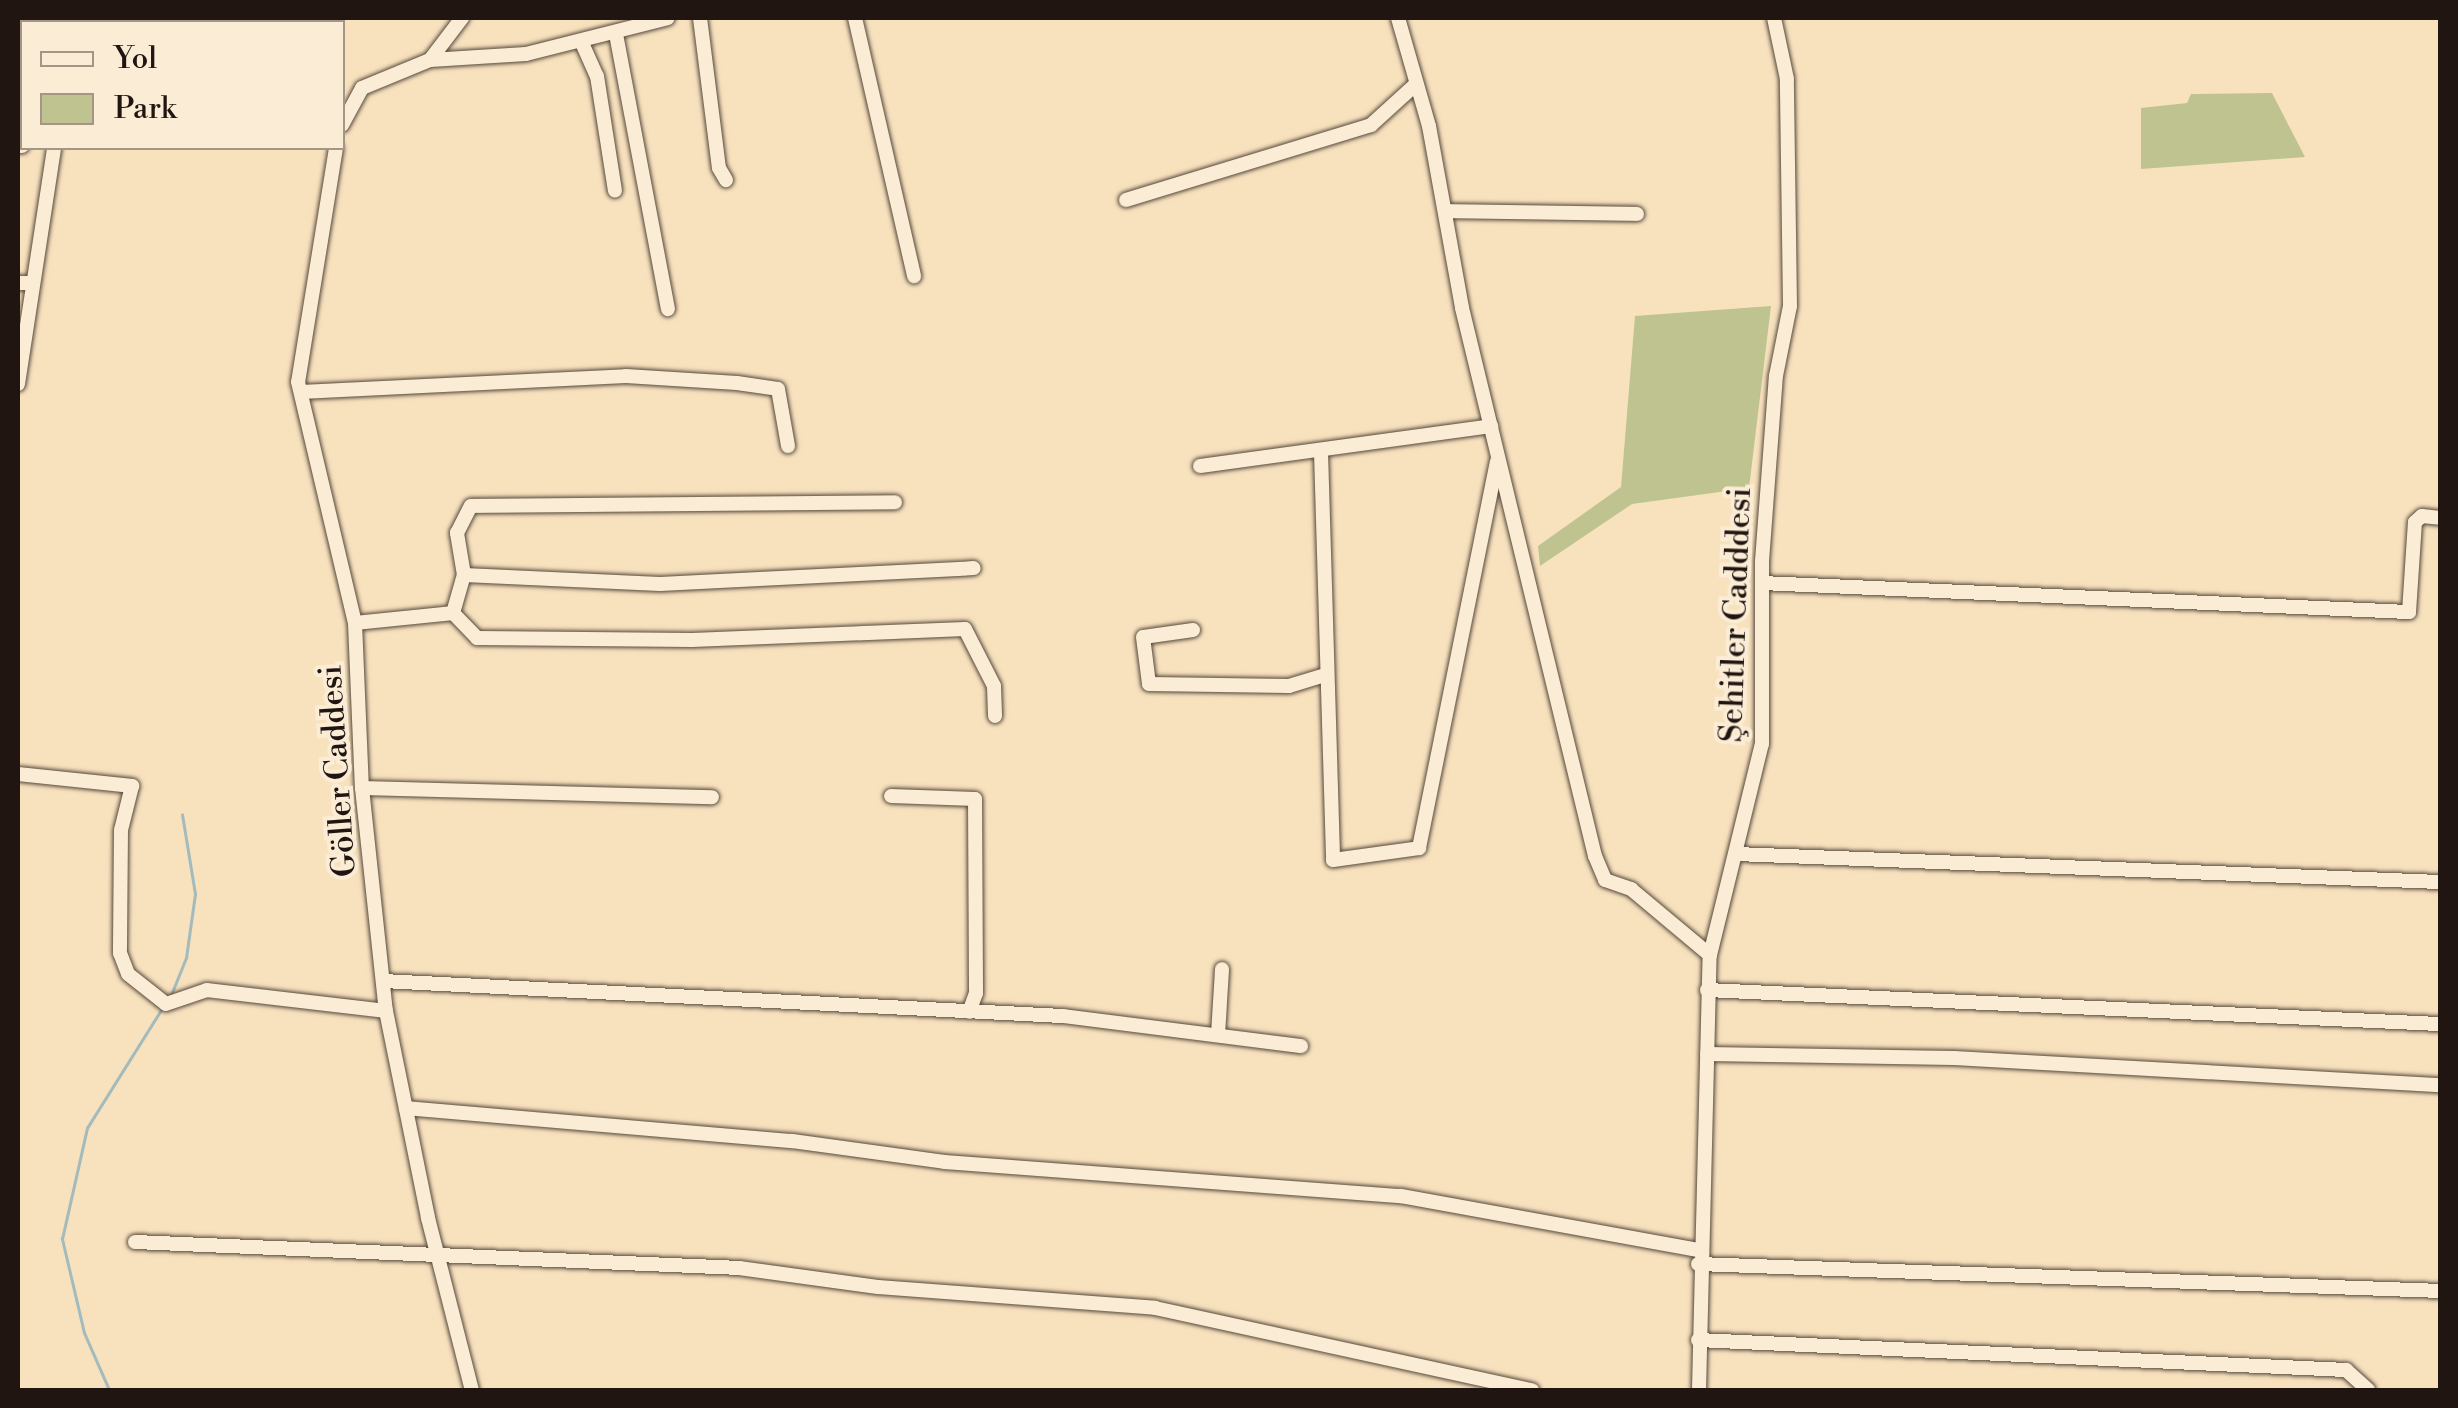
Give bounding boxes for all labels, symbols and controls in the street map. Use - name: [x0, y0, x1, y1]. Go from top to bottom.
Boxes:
- legend: [20, 20, 345, 150]
- text: Yol: [114, 40, 157, 78]
- text: Park: [114, 90, 176, 128]
- street label: Şehitler Cadddesi: [1712, 487, 1760, 743]
- street label: Göller Caddesi: [311, 664, 365, 878]

